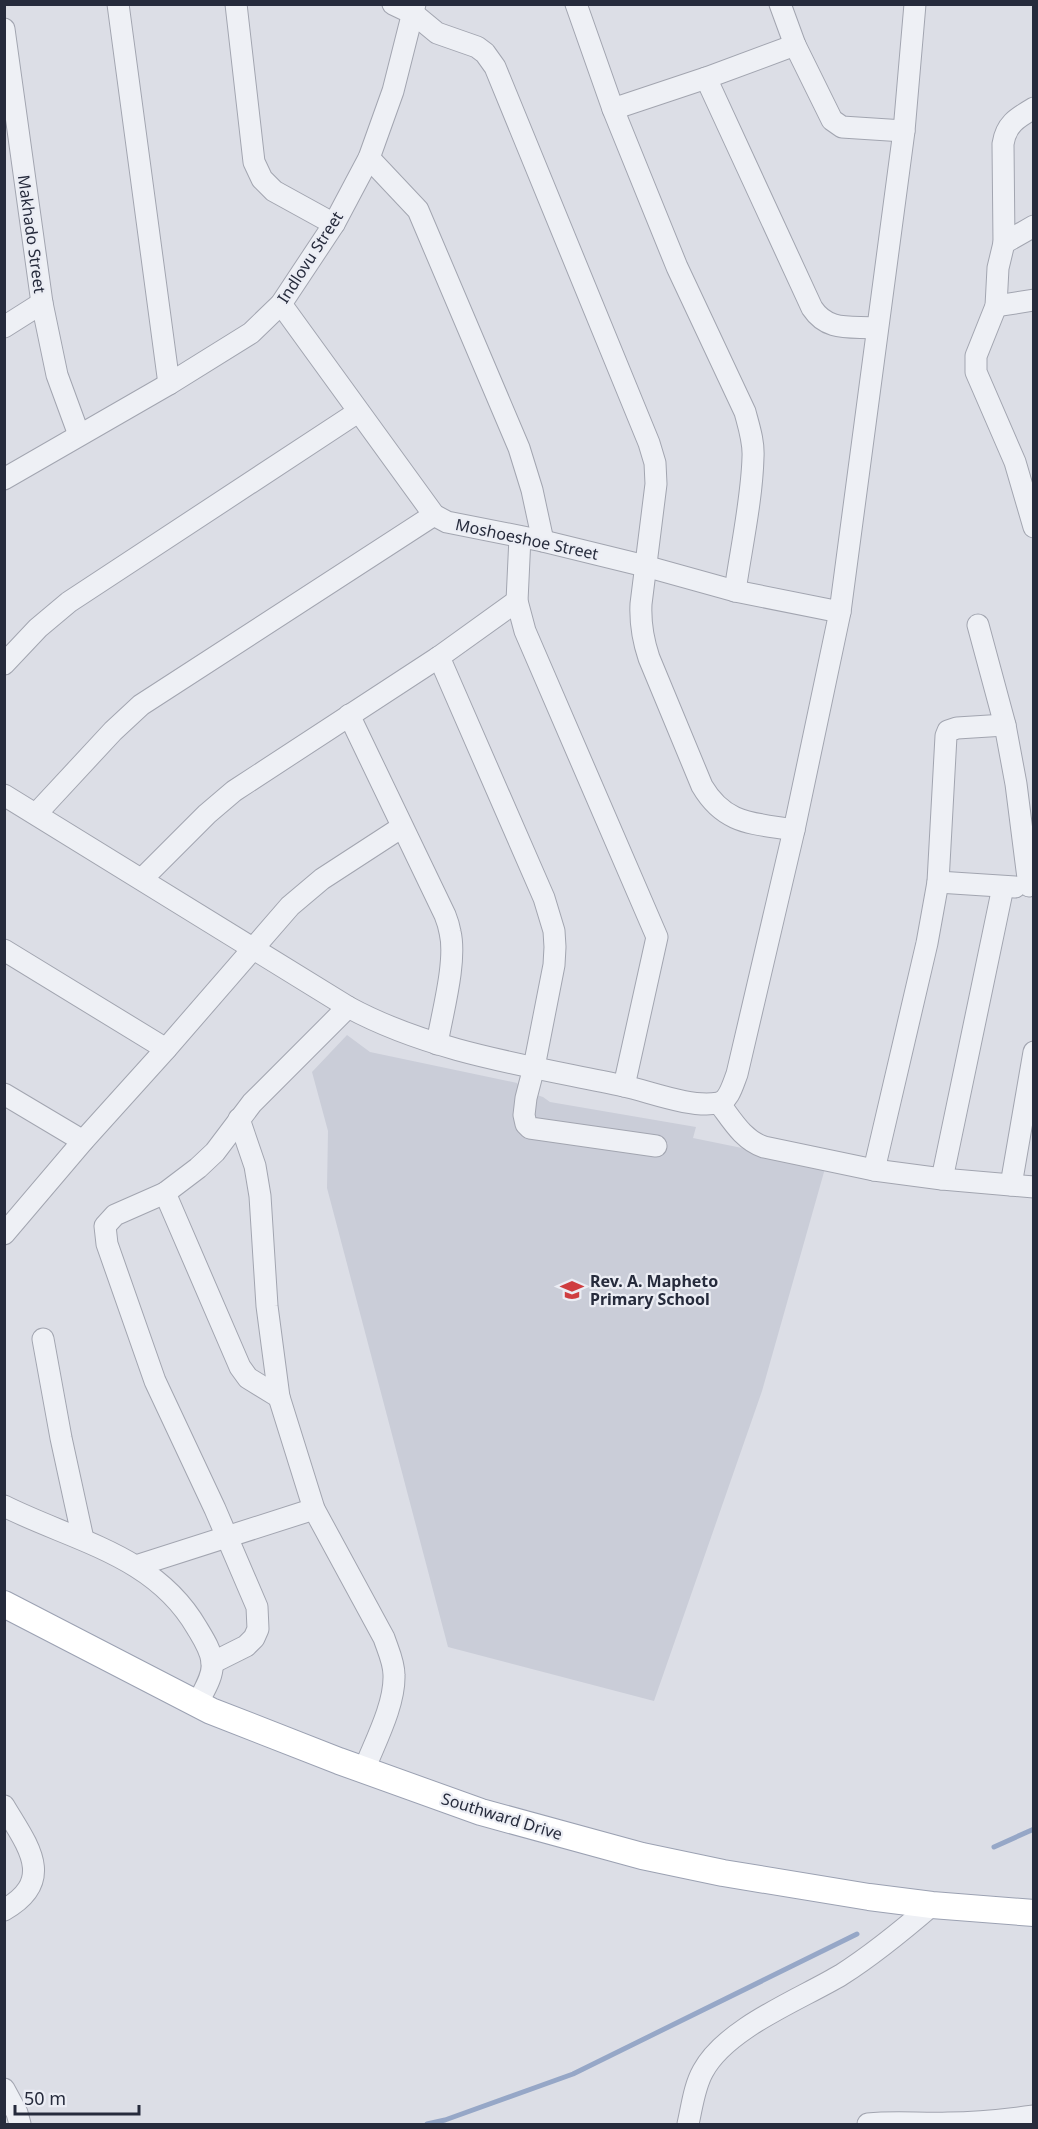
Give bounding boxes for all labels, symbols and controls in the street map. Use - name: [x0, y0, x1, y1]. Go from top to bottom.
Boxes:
- street label: Makhado Street: [13, 173, 51, 295]
- street label: Indlovu Street: [272, 207, 348, 307]
- street label: Moshoeshoe Street: [454, 513, 601, 565]
- place label: Rev. A. Mapheto Primary School: [590, 1270, 718, 1310]
- school or university icon: Rev. A. Mapheto Primary School: [559, 1277, 585, 1303]
- street label: Southward Drive: [439, 1787, 565, 1845]
- scale bar: [15, 2078, 140, 2116]
- text: 50 m: [24, 2086, 66, 2110]

